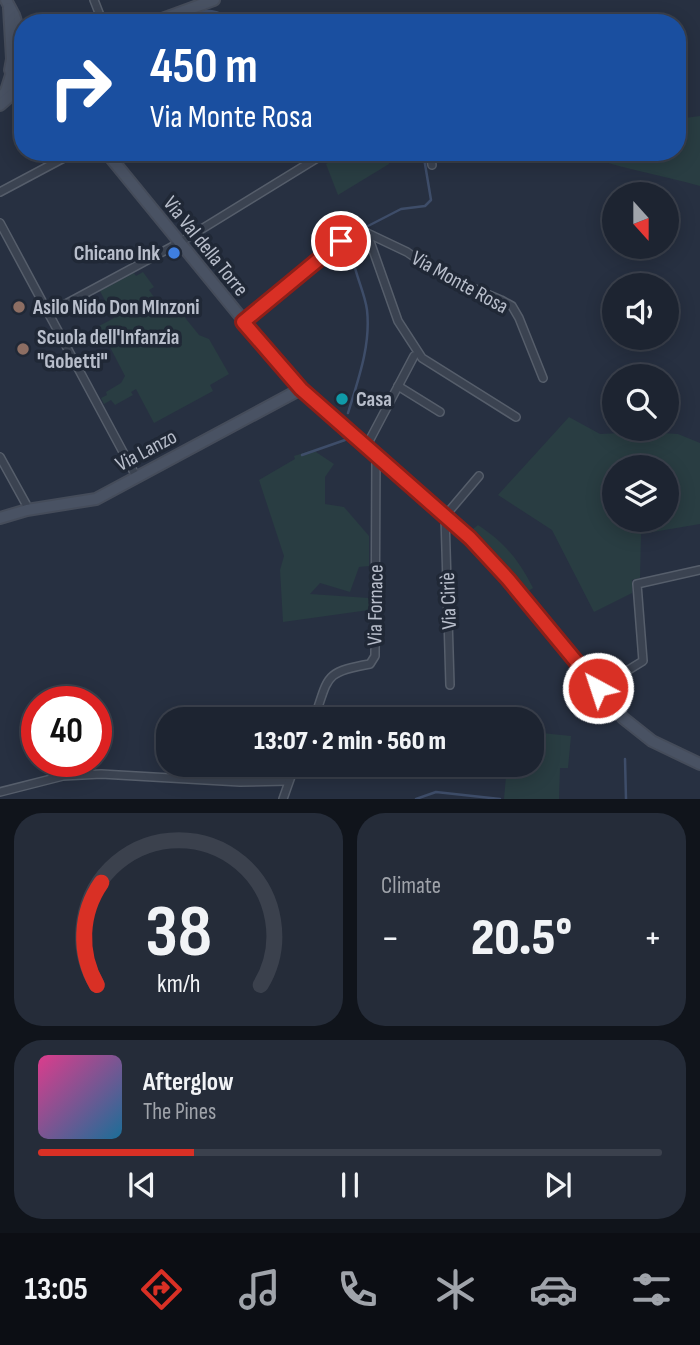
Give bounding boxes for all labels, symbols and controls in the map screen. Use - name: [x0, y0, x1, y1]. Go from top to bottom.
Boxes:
- text: 450 m: [150, 38, 258, 97]
- icon: right: [35, 42, 126, 133]
- text: Via Monte Rosa: [150, 98, 313, 137]
- north arrow: [602, 182, 679, 259]
- map controls: [602, 182, 679, 532]
- street label: Via Val della Torre: [158, 191, 254, 301]
- pin: [311, 211, 371, 271]
- icon: arrive: [322, 222, 360, 260]
- place label: Chicano Ink: [74, 241, 160, 266]
- marker: Chicano Ink: [166, 245, 182, 261]
- street label: Via Monte Rosa: [407, 246, 513, 319]
- button: sound: [602, 273, 679, 350]
- place label: Asilo Nido Don MInzoni: [32, 295, 200, 320]
- marker: Asilo Nido Don MInzoni: [11, 299, 27, 315]
- place label: Scuola dell'Infanzia "Gobetti": [37, 325, 179, 374]
- marker: Scuola dell'Infanzia "Gobetti": [15, 341, 31, 357]
- button: search: [602, 364, 679, 441]
- place label: Casa: [356, 387, 392, 412]
- marker: Casa: [334, 391, 350, 407]
- street label: Via Lanzo: [111, 424, 181, 477]
- button: layers: [602, 455, 679, 532]
- street label: Via Fornace: [362, 564, 389, 646]
- street label: Via Ciriè: [435, 572, 462, 630]
- position arrow: [561, 651, 635, 725]
- speed limit sign: 40: [21, 686, 112, 777]
- text: 13:07 · 2 min · 560 m: [254, 726, 446, 757]
- text: Climate: [381, 872, 441, 900]
- text: 38: [145, 890, 212, 978]
- text: 20.5°: [471, 907, 572, 970]
- text: −: [381, 916, 400, 961]
- text: +: [643, 916, 662, 961]
- text: km/h: [157, 969, 200, 1000]
- text: Afterglow: [143, 1067, 234, 1098]
- text: The Pines: [143, 1098, 216, 1126]
- icon: previous: [123, 1166, 161, 1204]
- icon: pause: [331, 1166, 369, 1204]
- icon: next: [539, 1166, 577, 1204]
- icon: directions: [137, 1265, 186, 1314]
- icon: music: [235, 1265, 284, 1314]
- icon: phone: [333, 1265, 382, 1314]
- icon: climate: [431, 1265, 480, 1314]
- icon: car: [529, 1265, 578, 1314]
- icon: filters: [627, 1265, 676, 1314]
- text: 13:05: [24, 1270, 88, 1309]

